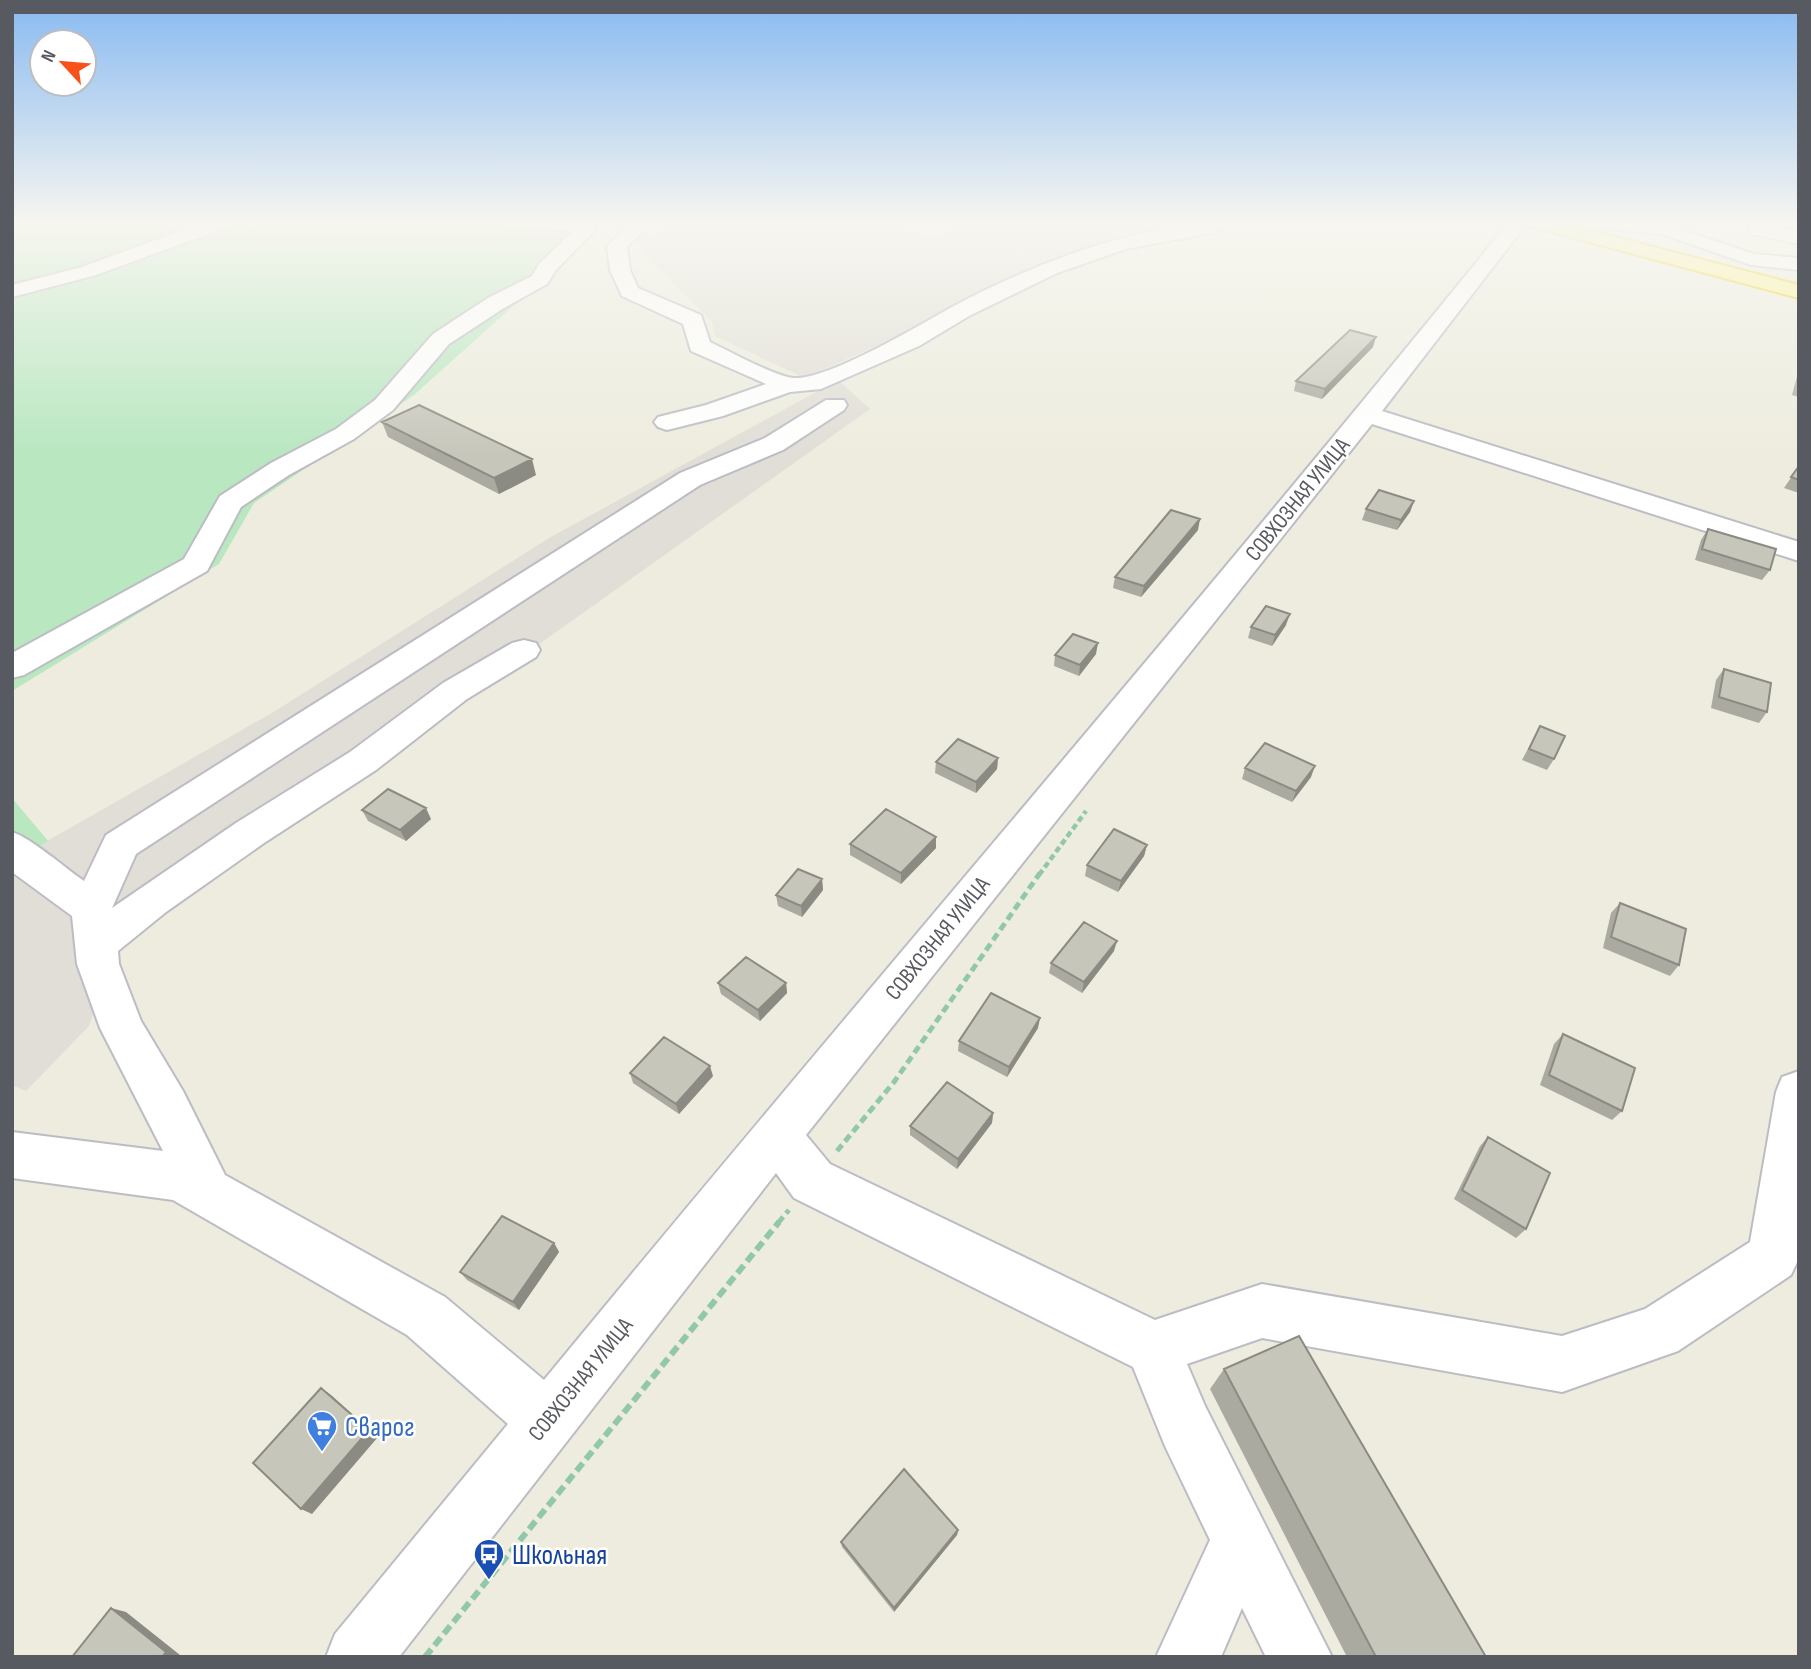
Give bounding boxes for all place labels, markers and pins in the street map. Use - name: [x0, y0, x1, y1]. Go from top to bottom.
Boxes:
- supermarket icon: Сварог: [305, 1409, 339, 1453]
- place label: Сварог: [345, 1411, 415, 1444]
- bus stop icon: Школьная: [472, 1537, 506, 1581]
- place label: Школьная: [512, 1539, 607, 1572]

